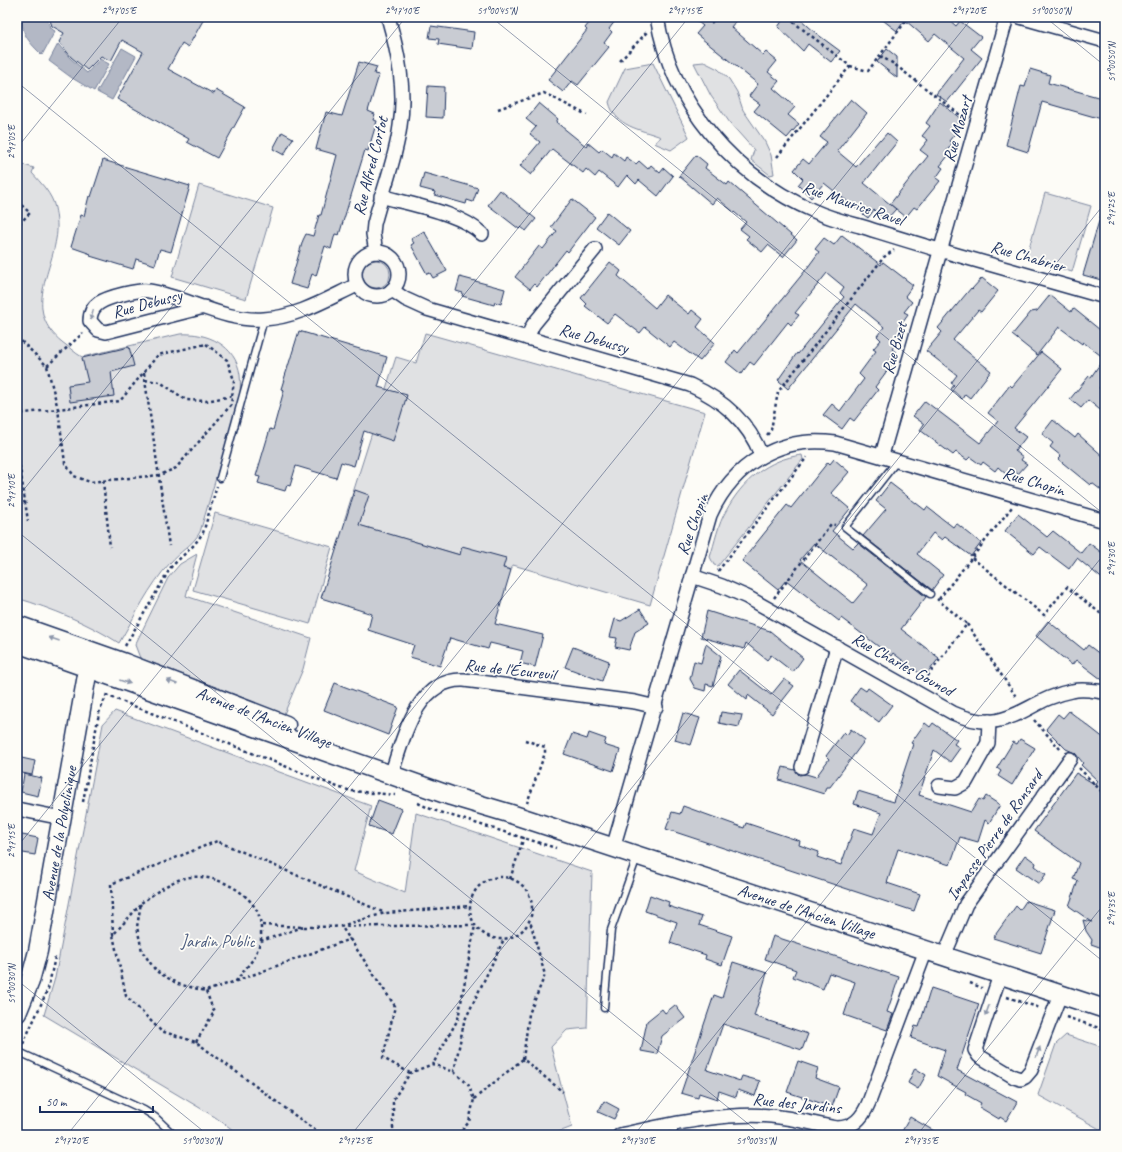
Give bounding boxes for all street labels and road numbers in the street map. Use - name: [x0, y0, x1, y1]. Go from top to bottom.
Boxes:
- street label: Rue Mozart: [938, 92, 978, 164]
- street label: Rue Alfred Cortot: [348, 112, 393, 218]
- street label: Rue Maurice Ravel: [800, 176, 909, 232]
- street label: Rue Chabrier: [988, 236, 1069, 278]
- street label: Rue Debussy: [110, 284, 185, 323]
- street label: Rue Bizet: [877, 318, 913, 376]
- street label: Rue Debussy: [557, 319, 632, 359]
- street label: Rue Chopin: [1000, 462, 1069, 501]
- street label: Rue Chopin: [672, 489, 714, 558]
- street label: Rue Charles Gounod: [848, 628, 959, 702]
- street label: Rue de l'Écureuil: [463, 653, 560, 685]
- street label: Avenue de l'Ancien Village: [193, 682, 336, 753]
- street label: Avenue de la Polyclinique: [37, 763, 82, 903]
- street label: Impasse Pierre de Ronsard: [942, 763, 1049, 904]
- street label: Avenue de l'Ancien Village: [735, 879, 879, 944]
- street label: Rue des Jardins: [752, 1088, 844, 1119]

